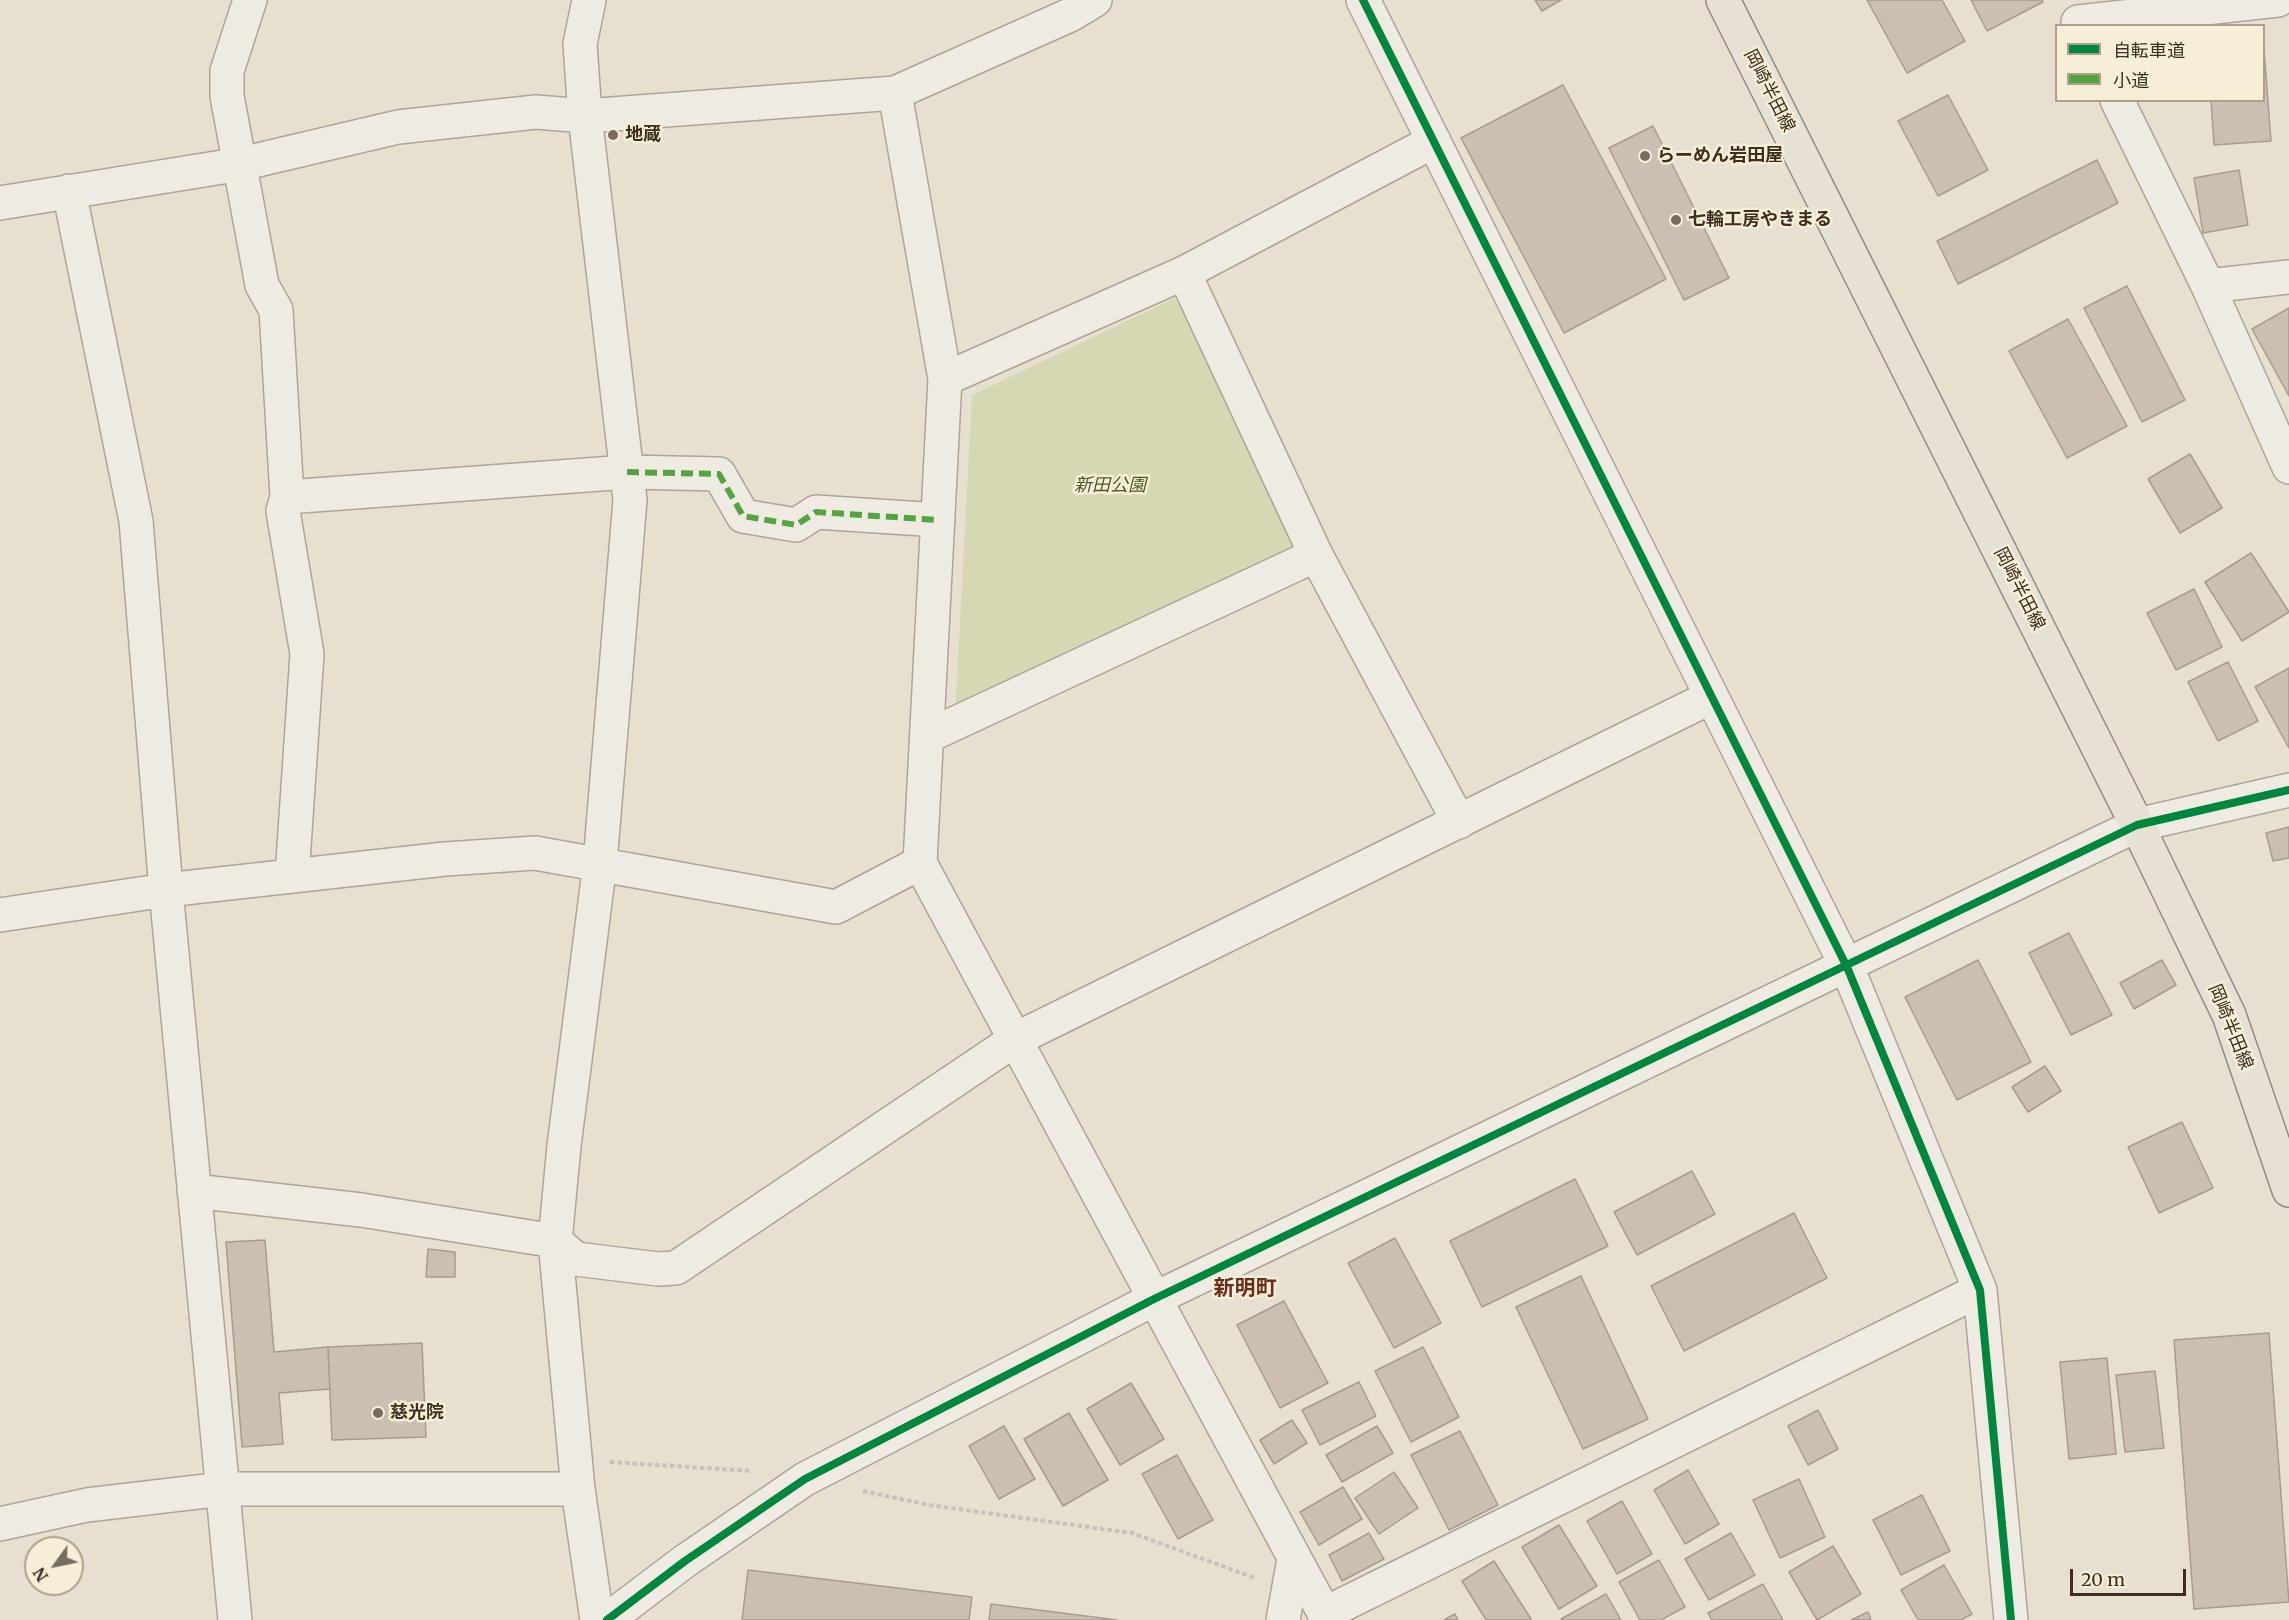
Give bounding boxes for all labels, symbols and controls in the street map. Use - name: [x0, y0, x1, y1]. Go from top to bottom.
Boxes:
- legend: [2055, 24, 2265, 102]
- text: 自転車道: [2113, 39, 2185, 62]
- street label: 岡崎半田線: [1739, 46, 1799, 136]
- text: 小道: [2113, 69, 2149, 92]
- place label: 地蔵: [625, 124, 661, 146]
- marker: 地蔵: [606, 128, 620, 142]
- place label: らーめん岩田屋: [1657, 145, 1783, 167]
- marker: らーめん岩田屋: [1638, 149, 1652, 163]
- place label: 七輪工房やきまる: [1688, 209, 1832, 231]
- marker: 七輪工房やきまる: [1669, 213, 1683, 227]
- park label: 新田公園: [1074, 475, 1146, 497]
- street label: 岡崎半田線: [1989, 544, 2049, 634]
- street label: 岡崎半田線: [2203, 981, 2257, 1073]
- district label: 新明町: [1214, 1276, 1276, 1302]
- place label: 慈光院: [390, 1402, 444, 1424]
- marker: 慈光院: [371, 1406, 385, 1420]
- north arrow: [24, 1536, 84, 1596]
- scale bar: [2073, 1557, 2188, 1595]
- text: N: [29, 1564, 52, 1585]
- text: 20 m: [2081, 1568, 2125, 1591]

